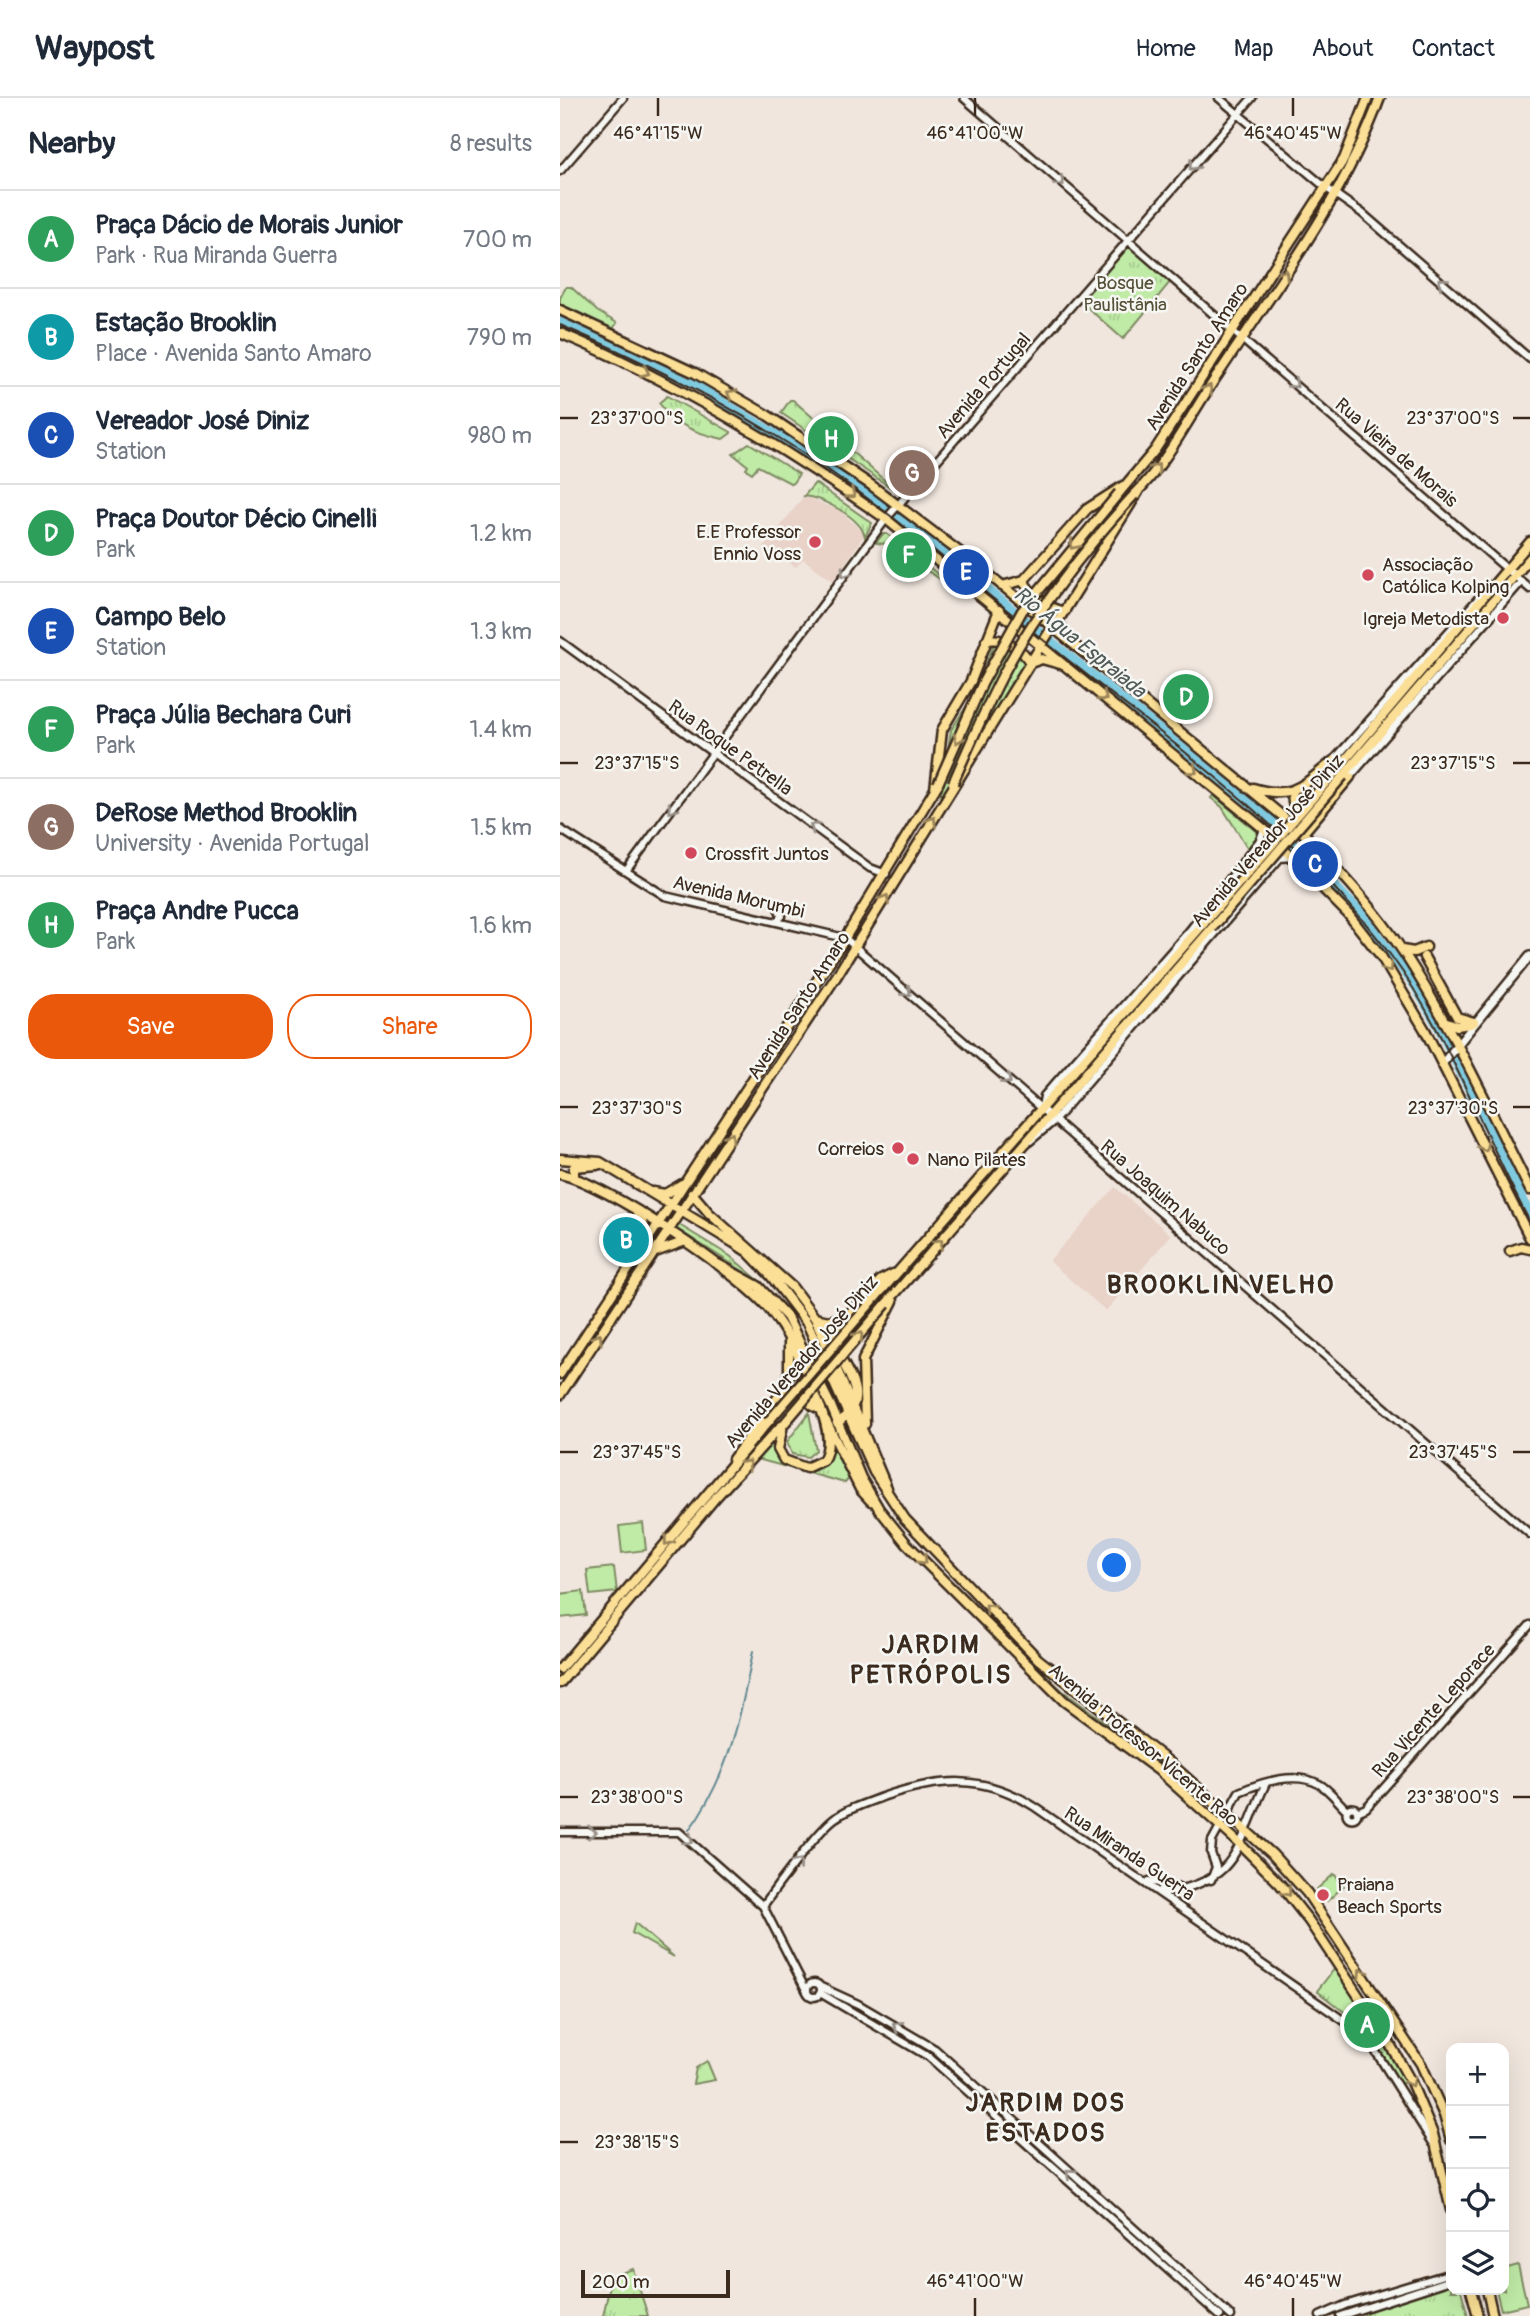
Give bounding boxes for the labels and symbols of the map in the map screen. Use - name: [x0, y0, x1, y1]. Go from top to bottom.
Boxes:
- text: 46°41'15"W: [613, 122, 703, 145]
- text: 46°41'00"W: [926, 122, 1024, 145]
- text: 46°40'45"W: [1244, 122, 1342, 145]
- one-way arrow: [1189, 158, 1201, 171]
- one-way arrow: [1052, 173, 1065, 186]
- one-way arrow: [1275, 268, 1288, 281]
- park label: Bosque Paulistânia: [1083, 271, 1167, 317]
- street label: Avenida Santo Amaro: [1140, 278, 1254, 435]
- one-way arrow: [1437, 278, 1450, 290]
- street label: Avenida Portugal: [931, 328, 1036, 444]
- one-way arrow: [638, 363, 650, 377]
- one-way arrow: [1285, 376, 1298, 388]
- one-way arrow: [1200, 384, 1213, 397]
- one-way arrow: [726, 389, 738, 402]
- street label: Rua Vieira de Morais: [1330, 393, 1463, 513]
- text: 23°37'00"S: [591, 407, 683, 430]
- text: 23°37'00"S: [1407, 407, 1499, 430]
- pin: H: [808, 413, 854, 465]
- pin: G: [889, 447, 935, 499]
- one-way arrow: [1148, 463, 1160, 476]
- one-way arrow: [843, 486, 856, 498]
- place label: E.E Professor Ennio Voss: [696, 520, 802, 566]
- pin: F: [886, 529, 932, 581]
- marker: E.E Professor Ennio Voss: [807, 534, 823, 550]
- one-way arrow: [1070, 537, 1082, 550]
- pin: E: [943, 546, 989, 598]
- place label: Associação Católica Kolping: [1382, 553, 1509, 599]
- one-way arrow: [840, 565, 853, 578]
- marker: Associação Católica Kolping: [1360, 567, 1376, 583]
- water label: Rio Água Espraiada: [1008, 581, 1152, 705]
- place label: Igreja Metodista: [1362, 607, 1489, 631]
- marker: Igreja Metodista: [1495, 610, 1511, 626]
- pin: D: [1163, 671, 1209, 723]
- one-way arrow: [1094, 689, 1107, 701]
- street label: Rua Roque Petrella: [664, 695, 797, 801]
- one-way arrow: [952, 732, 966, 744]
- street label: Avenida Vereador José Diniz: [1186, 749, 1350, 932]
- text: 23°37'15"S: [594, 752, 680, 775]
- text: 23°37'15"S: [1410, 752, 1496, 775]
- one-way arrow: [1185, 762, 1198, 774]
- one-way arrow: [668, 801, 680, 814]
- one-way arrow: [924, 815, 937, 828]
- one-way arrow: [809, 823, 822, 835]
- pin: C: [1292, 838, 1338, 890]
- place label: Crossfit Juntos: [705, 842, 829, 866]
- marker: Crossfit Juntos: [683, 845, 699, 861]
- street label: Avenida Morumbi: [671, 870, 807, 924]
- one-way arrow: [877, 893, 890, 906]
- street label: Avenida Santo Amaro: [742, 927, 856, 1084]
- one-way arrow: [1380, 961, 1393, 974]
- one-way arrow: [899, 983, 912, 996]
- one-way arrow: [998, 1072, 1011, 1084]
- text: 23°37'30"S: [592, 1097, 682, 1120]
- text: 23°37'30"S: [1408, 1097, 1498, 1120]
- one-way arrow: [722, 1131, 735, 1144]
- street label: Rua Joaquim Nabuco: [1095, 1135, 1235, 1261]
- place label: Correios: [817, 1137, 885, 1161]
- marker: Correios: [890, 1140, 906, 1156]
- one-way arrow: [1475, 1140, 1489, 1152]
- place label: Nano Pilates: [927, 1148, 1026, 1172]
- marker: Nano Pilates: [905, 1151, 921, 1167]
- pin: B: [603, 1214, 649, 1266]
- one-way arrow: [931, 1238, 943, 1251]
- district label: BROOKLIN VELHO: [1107, 1269, 1335, 1301]
- street label: Avenida Vereador José Diniz: [720, 1270, 884, 1453]
- one-way arrow: [851, 1331, 863, 1344]
- one-way arrow: [589, 1333, 602, 1346]
- text: 23°37'45"S: [593, 1441, 681, 1464]
- text: 23°37'45"S: [1409, 1441, 1497, 1464]
- one-way arrow: [739, 1459, 751, 1472]
- one-way arrow: [664, 1533, 676, 1546]
- your location: [1097, 1548, 1131, 1582]
- one-way arrow: [915, 1552, 928, 1565]
- one-way arrow: [985, 1603, 998, 1616]
- district label: JARDIM PETRÓPOLIS: [850, 1629, 1012, 1691]
- street label: Rua Vicente Leporace: [1367, 1638, 1501, 1783]
- street label: Avenida Professor Vicente Rao: [1043, 1658, 1243, 1831]
- text: 23°38'00"S: [591, 1786, 683, 1809]
- text: 23°38'00"S: [1407, 1786, 1499, 1809]
- street label: Rua Miranda Guerra: [1059, 1801, 1200, 1907]
- one-way arrow: [587, 1824, 598, 1840]
- one-way arrow: [681, 1831, 694, 1844]
- one-way arrow: [790, 1858, 802, 1871]
- place label: Praiana Beach Sports: [1337, 1873, 1442, 1919]
- one-way arrow: [1278, 1885, 1291, 1897]
- marker: Praiana Beach Sports: [1315, 1887, 1331, 1903]
- one-way arrow: [1357, 1967, 1370, 1980]
- pin: A: [1344, 1999, 1390, 2051]
- one-way arrow: [892, 2021, 905, 2034]
- one-way arrow: [1403, 2075, 1417, 2088]
- district label: JARDIM DOS ESTADOS: [966, 2087, 1126, 2149]
- text: 23°38'15"S: [595, 2131, 679, 2154]
- one-way arrow: [1066, 2168, 1079, 2181]
- scale bar: [581, 2267, 730, 2299]
- text: 46°41'00"W: [926, 2270, 1024, 2293]
- text: 46°40'45"W: [1244, 2270, 1342, 2293]

